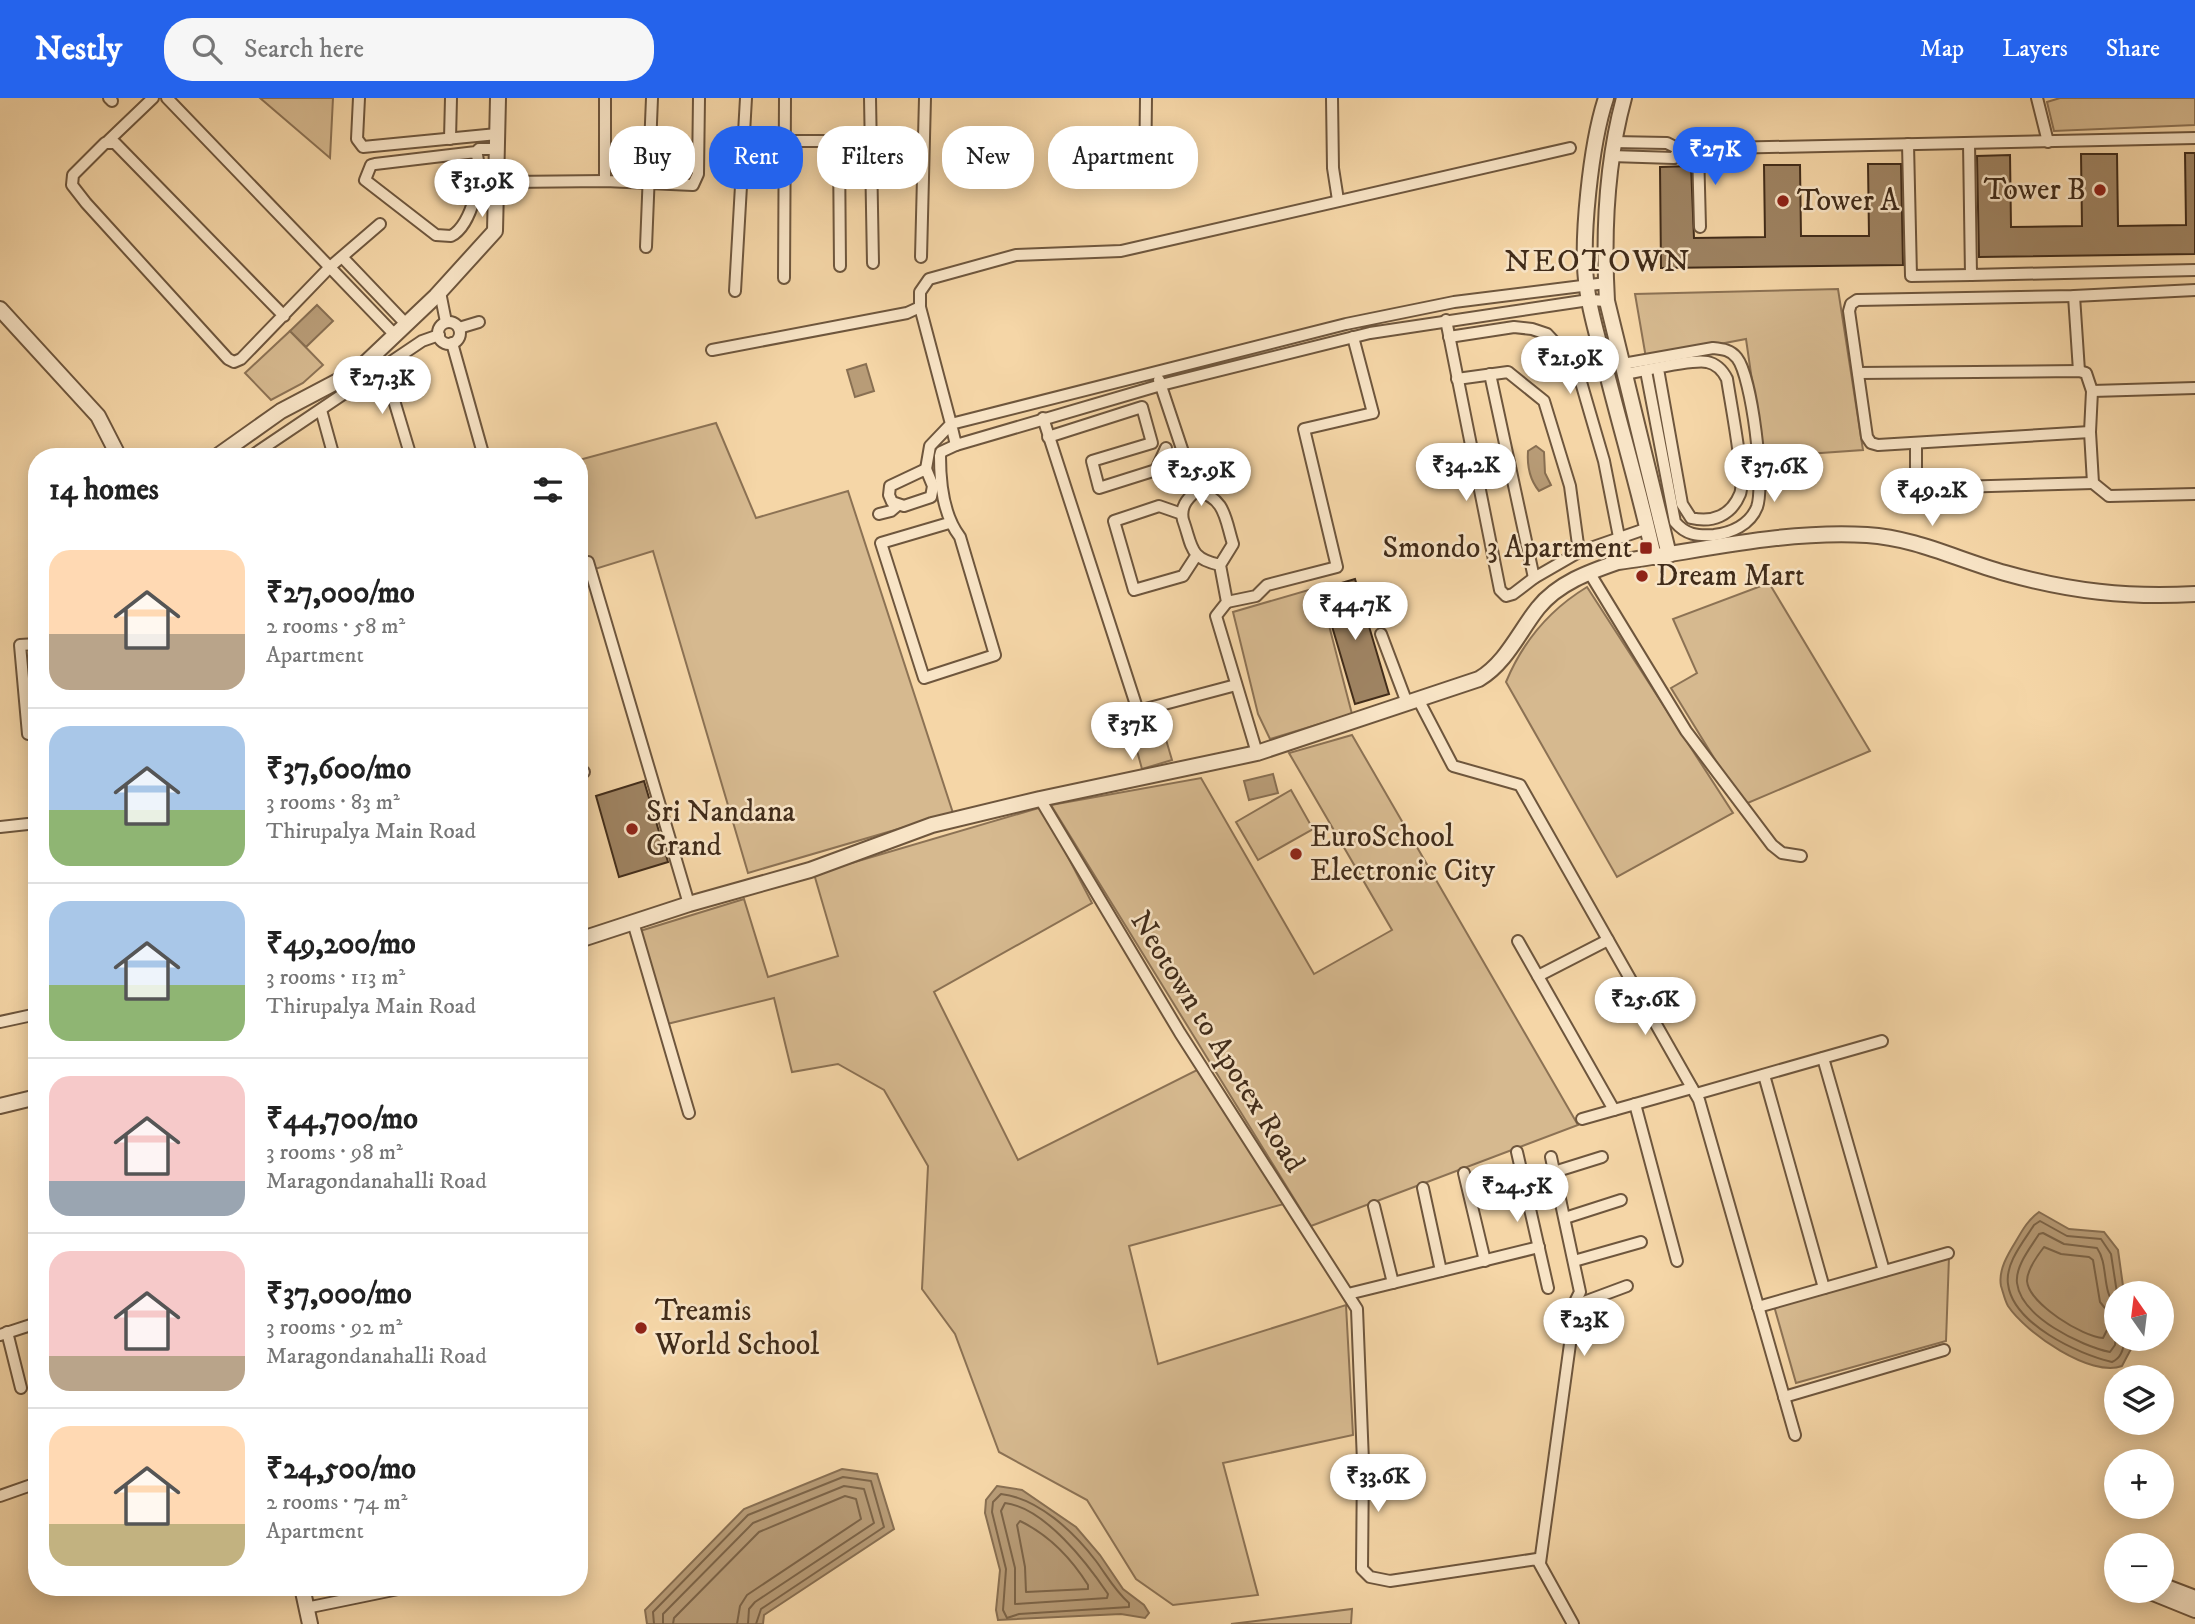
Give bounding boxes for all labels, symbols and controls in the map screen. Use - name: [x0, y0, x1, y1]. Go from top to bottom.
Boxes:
- search box: [164, 18, 654, 81]
- text: Nestly: [35, 29, 122, 70]
- icon: search: [188, 30, 226, 68]
- text: Search here: [244, 33, 364, 66]
- text: Map: [1920, 34, 1964, 64]
- text: Layers: [2002, 34, 2068, 64]
- text: Share: [2106, 34, 2160, 64]
- chip: Buy: [609, 126, 695, 189]
- chip: Rent: [709, 126, 803, 189]
- chip: Filters: [817, 126, 928, 189]
- chip: New: [942, 126, 1034, 189]
- chip: Apartment: [1048, 126, 1198, 189]
- pin: ₹27K: [1674, 127, 1756, 187]
- text: ₹27K: [1689, 135, 1741, 164]
- pin: ₹31.9K: [425, 159, 539, 219]
- text: ₹31.9K: [450, 167, 514, 196]
- place label: Tower B: [1984, 172, 2086, 209]
- marker: Tower B: [2092, 182, 2108, 198]
- place label: Tower A: [1797, 183, 1900, 220]
- marker: Tower A: [1775, 193, 1791, 209]
- district label: NEOTOWN: [1504, 242, 1692, 282]
- pin: ₹21.9K: [1513, 336, 1627, 396]
- text: ₹21.9K: [1537, 344, 1603, 373]
- pin: ₹27.3K: [325, 356, 439, 416]
- text: ₹27.3K: [349, 364, 415, 393]
- pin: ₹34.2K: [1409, 444, 1523, 503]
- pin: ₹37.6K: [1717, 444, 1831, 504]
- pin: ₹25.9K: [1144, 448, 1258, 508]
- text: ₹34.2K: [1432, 451, 1500, 480]
- text: ₹37.6K: [1740, 452, 1808, 481]
- text: ₹25.9K: [1167, 456, 1235, 485]
- pin: ₹49.2K: [1875, 468, 1989, 528]
- icon: filters: [529, 471, 567, 509]
- text: 14 homes: [49, 472, 159, 509]
- text: ₹49.2K: [1897, 476, 1967, 505]
- place label: Smondo 3 Apartment: [1382, 530, 1632, 567]
- marker: Smondo 3 Apartment: [1638, 540, 1654, 556]
- place label: Dream Mart: [1656, 558, 1805, 595]
- marker: Dream Mart: [1634, 568, 1650, 584]
- text: ₹27,000/mo: [266, 575, 414, 612]
- icon: home: [105, 578, 189, 662]
- pin: ₹44.7K: [1298, 582, 1412, 642]
- text: ₹44.7K: [1319, 590, 1391, 619]
- text: 2 rooms · 58 m²: [266, 612, 405, 641]
- text: Apartment: [266, 641, 364, 670]
- pin: ₹37K: [1091, 702, 1173, 762]
- text: ₹37K: [1107, 710, 1157, 739]
- text: ₹37,600/mo: [266, 751, 411, 788]
- icon: home: [105, 754, 189, 838]
- text: 3 rooms · 83 m²: [266, 788, 400, 817]
- place label: Sri Nandana Grand: [646, 794, 796, 865]
- text: Thirupalya Main Road: [266, 817, 476, 846]
- place label: EuroSchool Electronic City: [1310, 819, 1496, 890]
- marker: Sri Nandana Grand: [624, 821, 640, 837]
- marker: EuroSchool Electronic City: [1288, 846, 1304, 862]
- street label: Neotown to Apotex Road: [1122, 904, 1313, 1180]
- text: ₹49,200/mo: [266, 926, 416, 963]
- icon: home: [105, 929, 189, 1013]
- text: 3 rooms · 113 m²: [266, 963, 405, 992]
- pin: ₹25.6K: [1588, 978, 1702, 1037]
- text: ₹25.6K: [1611, 985, 1679, 1014]
- text: Thirupalya Main Road: [266, 992, 476, 1021]
- text: ₹44,700/mo: [266, 1101, 418, 1138]
- icon: home: [105, 1104, 189, 1188]
- text: 3 rooms · 98 m²: [266, 1138, 403, 1167]
- pin: ₹24.5K: [1460, 1164, 1574, 1224]
- text: Maragondanahalli Road: [266, 1167, 487, 1196]
- text: ₹24.5K: [1481, 1172, 1553, 1201]
- text: ₹37,000/mo: [266, 1276, 412, 1313]
- icon: home: [105, 1279, 189, 1363]
- north arrow: [2104, 1281, 2174, 1351]
- map controls: [2104, 1281, 2174, 1603]
- place label: Treamis World School: [654, 1293, 819, 1364]
- pin: ₹23K: [1543, 1298, 1625, 1358]
- text: ₹23K: [1559, 1306, 1609, 1335]
- text: 3 rooms · 92 m²: [266, 1313, 403, 1342]
- marker: Treamis World School: [633, 1320, 649, 1336]
- text: Maragondanahalli Road: [266, 1342, 487, 1371]
- button: layers: [2104, 1365, 2174, 1435]
- button: +: [2104, 1449, 2174, 1519]
- text: ₹24,500/mo: [266, 1451, 416, 1488]
- icon: home: [105, 1454, 189, 1538]
- pin: ₹33.6K: [1321, 1454, 1435, 1514]
- text: ₹33.6K: [1346, 1462, 1410, 1491]
- text: 2 rooms · 74 m²: [266, 1488, 407, 1517]
- text: Apartment: [266, 1517, 364, 1546]
- button: −: [2104, 1533, 2174, 1603]

